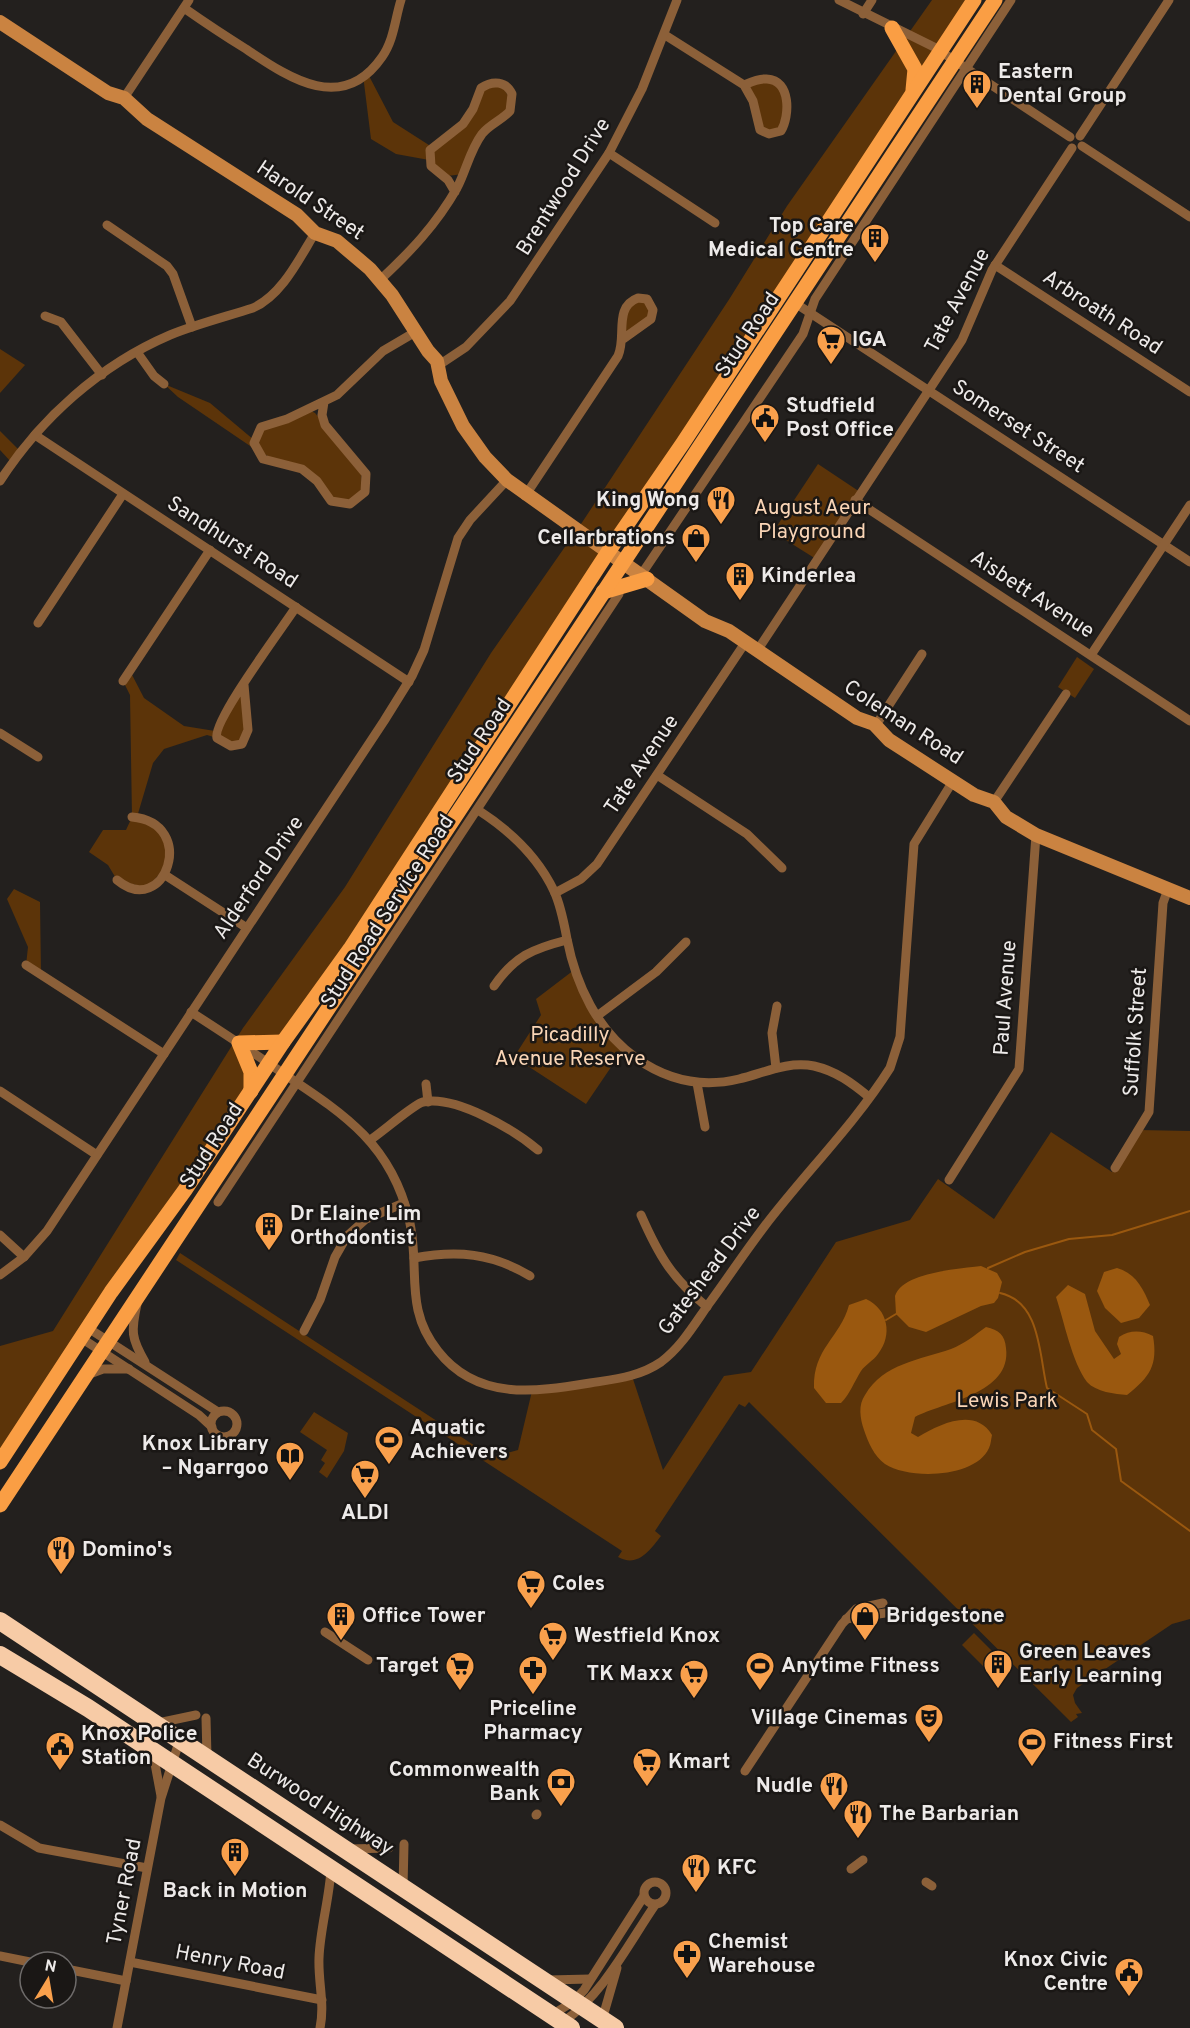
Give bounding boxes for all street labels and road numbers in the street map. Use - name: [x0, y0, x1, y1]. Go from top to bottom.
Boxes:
- street label: Brentwood Drive: [511, 113, 617, 261]
- street label: Harold Street: [251, 155, 369, 247]
- street label: Tate Avenue: [919, 244, 997, 358]
- street label: Arbroath Road: [1037, 264, 1167, 362]
- street label: Stud Road: [710, 287, 786, 383]
- street label: Somerset Street: [947, 374, 1089, 480]
- street label: Sandhurst Road: [161, 491, 303, 595]
- street label: Aisbett Avenue: [965, 545, 1099, 645]
- street label: Coleman Road: [838, 674, 968, 772]
- street label: Stud Road: [442, 693, 518, 789]
- street label: Tate Avenue: [599, 710, 685, 820]
- street label: Stud Road Service Road: [315, 810, 461, 1014]
- street label: Alderford Drive: [208, 811, 310, 945]
- street label: Paul Avenue: [989, 939, 1023, 1057]
- street label: Suffolk Street: [1118, 966, 1154, 1098]
- street label: Stud Road: [174, 1098, 250, 1194]
- street label: Gateshead Drive: [653, 1201, 767, 1341]
- street label: Burwood Highway: [241, 1747, 399, 1863]
- street label: Tyner Road: [101, 1836, 149, 1948]
- street label: Henry Road: [173, 1939, 287, 1987]

